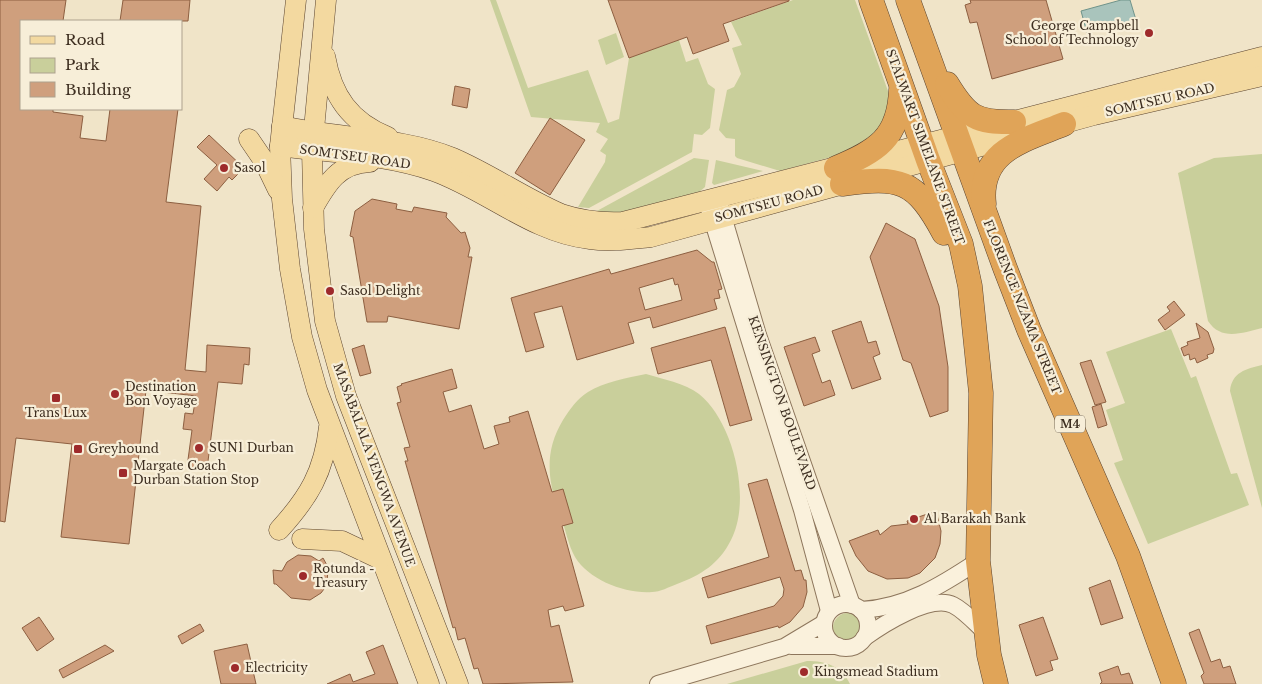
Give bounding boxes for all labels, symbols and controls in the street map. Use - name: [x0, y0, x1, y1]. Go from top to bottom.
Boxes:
- place label: George Campbell School of Technology: [1005, 18, 1139, 47]
- legend: [20, 20, 182, 110]
- marker: George Campbell School of Technology: [1143, 27, 1155, 39]
- text: Road: [65, 30, 105, 49]
- street label: STALWART SIMELANE STREET: [883, 47, 968, 247]
- text: Park: [65, 55, 101, 74]
- text: Building: [65, 80, 132, 99]
- street label: SOMTSEU ROAD: [1104, 80, 1216, 119]
- street label: SOMTSEU ROAD: [299, 141, 412, 172]
- place label: Sasol: [234, 160, 266, 175]
- marker: Sasol: [218, 162, 230, 174]
- street label: SOMTSEU ROAD: [713, 182, 825, 225]
- street label: FLORENCE NZAMA STREET: [980, 217, 1065, 397]
- place label: Sasol Delight: [340, 283, 421, 298]
- marker: Sasol Delight: [324, 285, 336, 297]
- street label: KENSINGTON BOULEVARD: [746, 314, 819, 492]
- street label: MASABALALA YENGWA AVENUE: [331, 361, 418, 569]
- place label: Destination Bon Voyage: [125, 379, 198, 408]
- marker: Destination Bon Voyage: [109, 388, 121, 400]
- marker: Trans Lux: [50, 392, 62, 404]
- place label: Trans Lux: [25, 405, 88, 420]
- road number: M4: [1055, 416, 1085, 432]
- place label: SUN1 Durban: [209, 440, 294, 455]
- place label: Greyhound: [88, 441, 159, 456]
- marker: SUN1 Durban: [193, 442, 205, 454]
- marker: Greyhound: [72, 443, 84, 455]
- place label: Margate Coach Durban Station Stop: [133, 458, 259, 487]
- marker: Margate Coach Durban Station Stop: [117, 467, 129, 479]
- place label: Al Barakah Bank: [923, 511, 1027, 526]
- marker: Al Barakah Bank: [908, 513, 920, 525]
- place label: Rotunda - Treasury: [313, 561, 375, 590]
- marker: Rotunda - Treasury: [297, 570, 309, 582]
- place label: Electricity: [245, 660, 308, 675]
- marker: Electricity: [229, 662, 241, 674]
- place label: Kingsmead Stadium: [814, 664, 938, 679]
- marker: Kingsmead Stadium: [798, 666, 810, 678]

